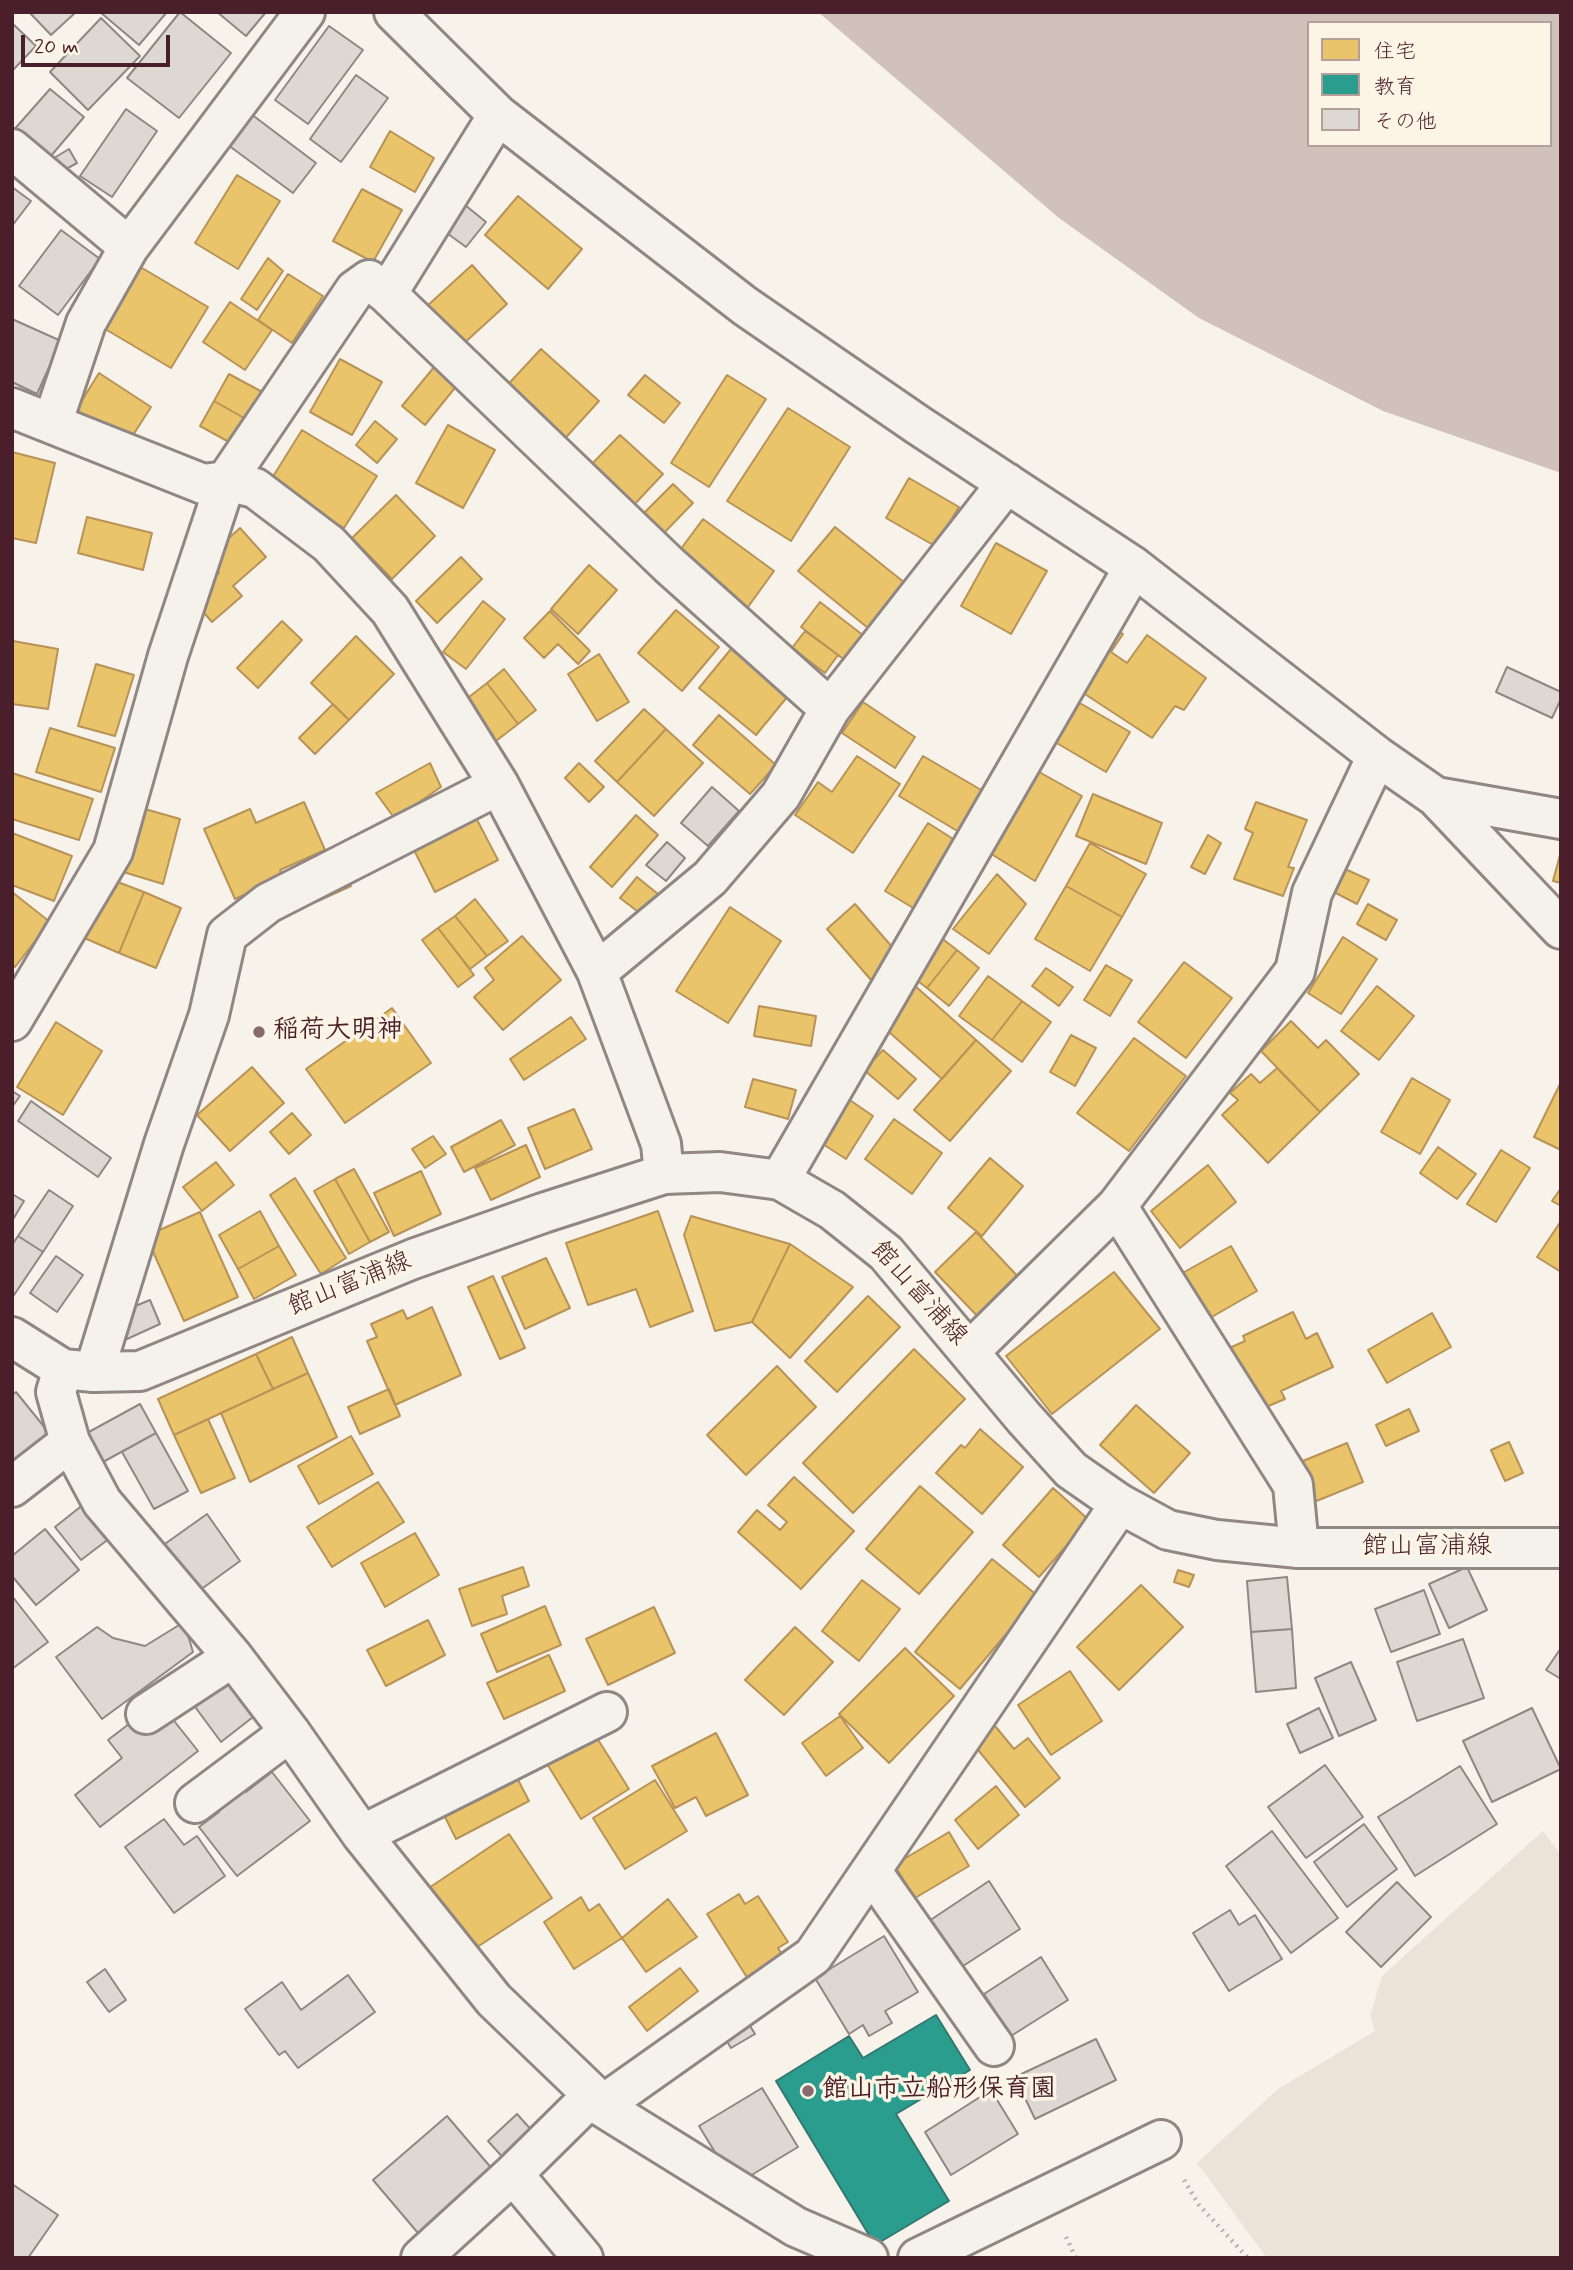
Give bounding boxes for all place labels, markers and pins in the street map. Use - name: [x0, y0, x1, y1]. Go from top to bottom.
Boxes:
- place label: 稲荷大明神: [273, 1016, 403, 1048]
- marker: 稲荷大明神: [251, 1024, 267, 1040]
- place label: 館山市立船形保育園: [822, 2075, 1056, 2107]
- marker: 館山市立船形保育園: [800, 2083, 816, 2099]

